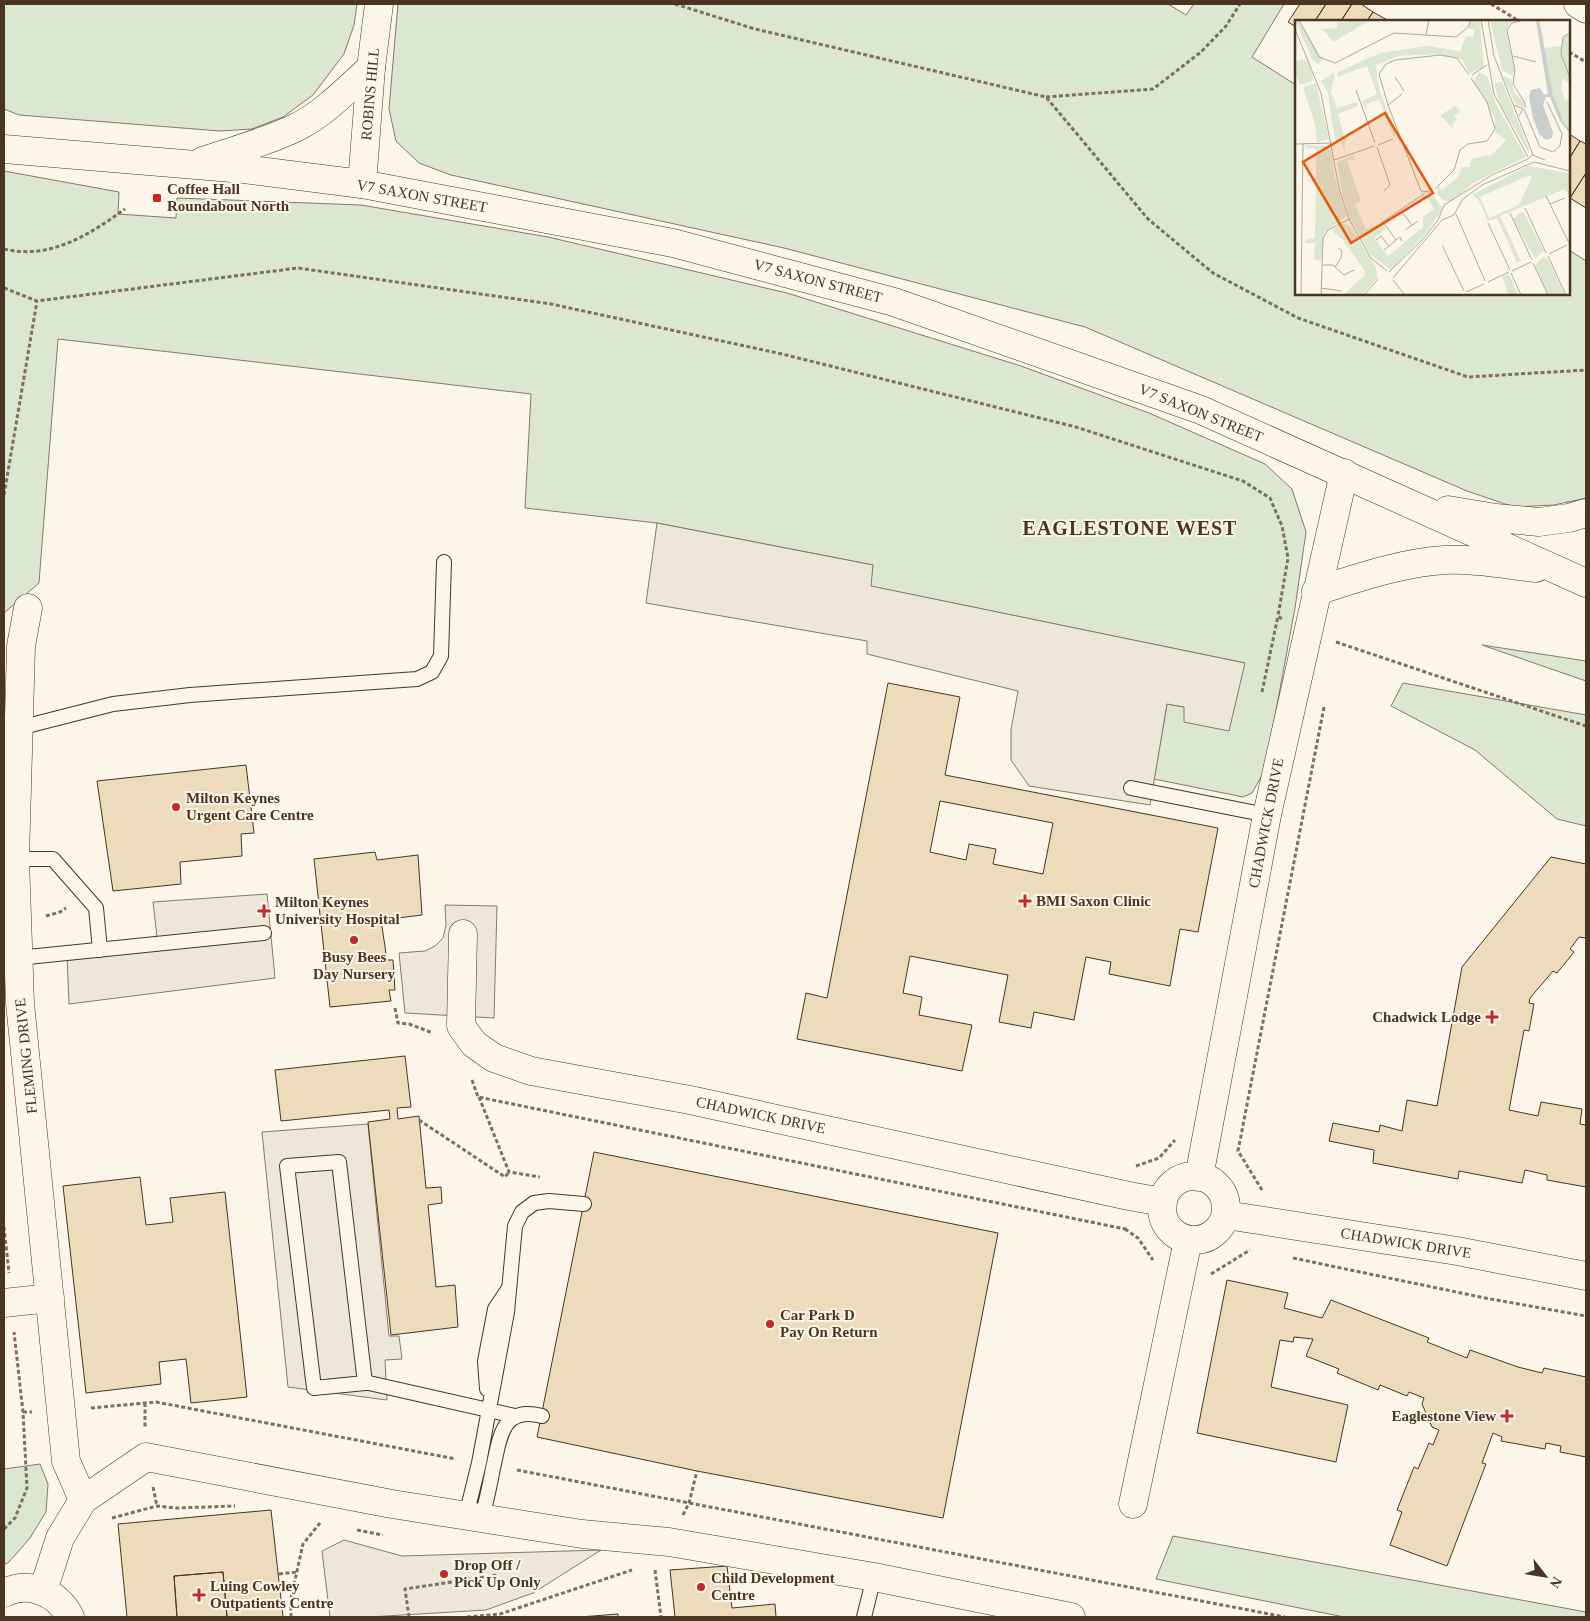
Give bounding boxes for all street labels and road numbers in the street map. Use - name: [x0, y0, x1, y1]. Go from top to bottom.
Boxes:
- street label: ROBINS HILL: [358, 47, 382, 141]
- street label: V7 SAXON STREET: [355, 177, 489, 215]
- street label: V7 SAXON STREET: [752, 256, 884, 306]
- street label: V7 SAXON STREET: [1137, 381, 1265, 445]
- street label: CHADWICK DRIVE: [1246, 757, 1286, 889]
- street label: FLEMING DRIVE: [12, 997, 40, 1115]
- street label: CHADWICK DRIVE: [695, 1093, 827, 1137]
- street label: CHADWICK DRIVE: [1340, 1225, 1472, 1261]

